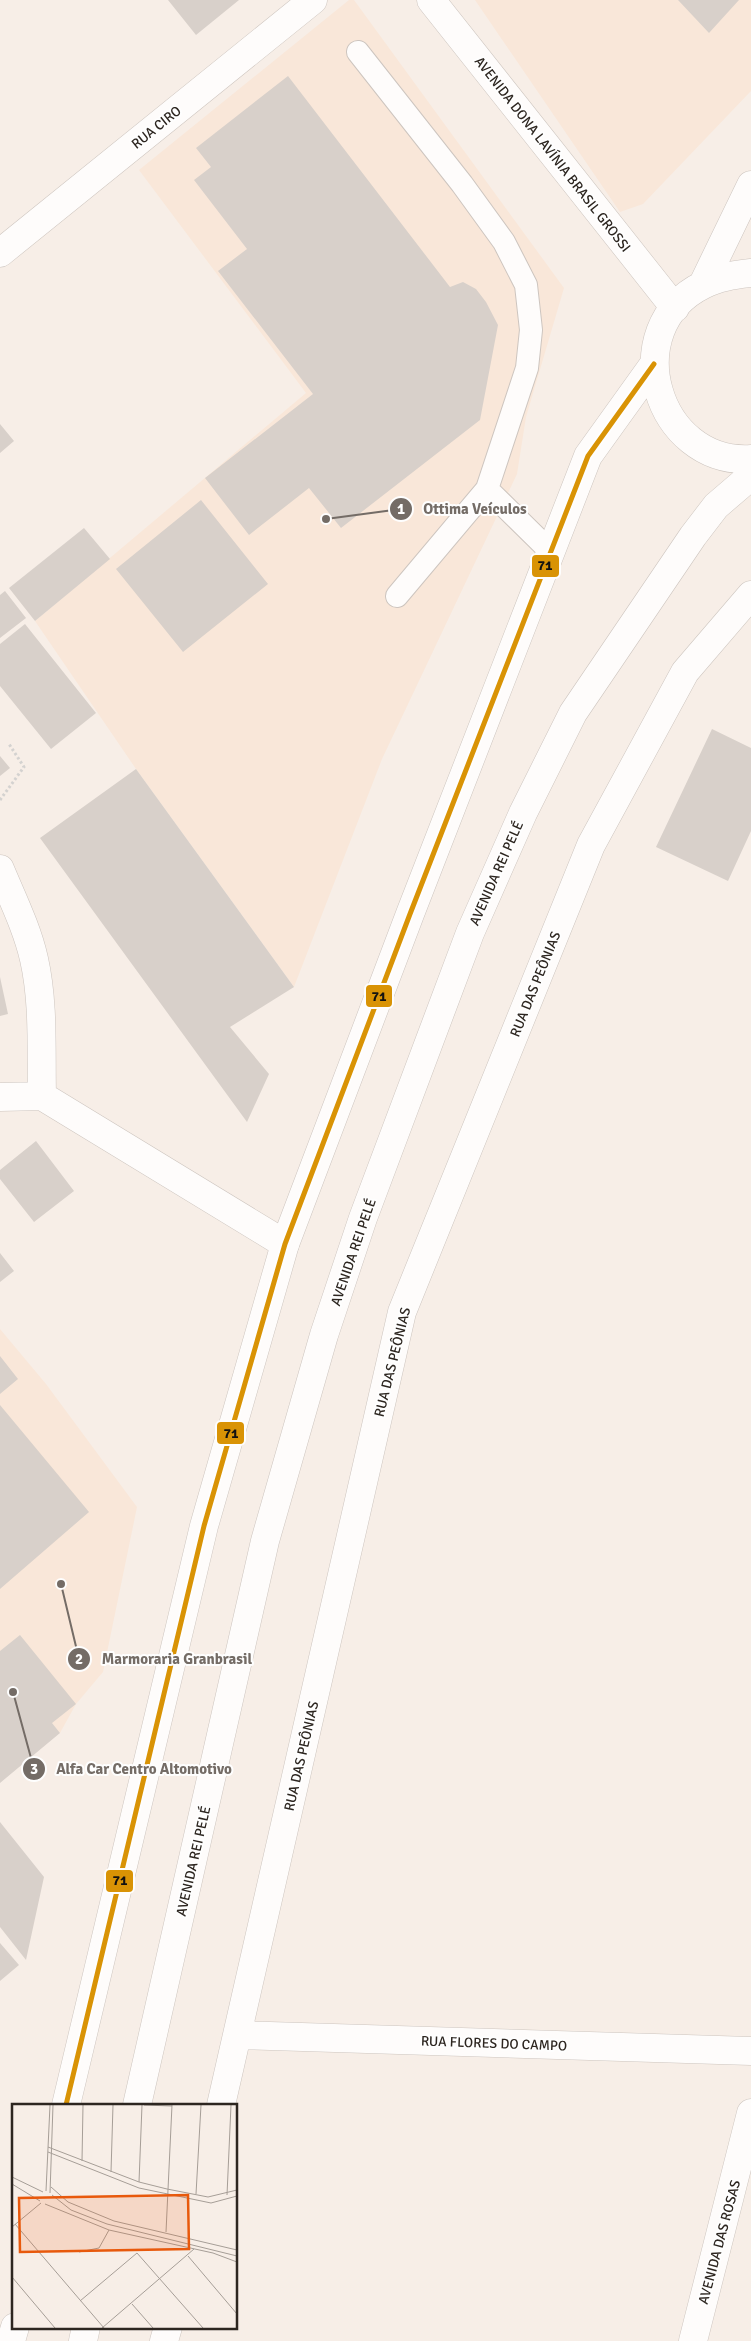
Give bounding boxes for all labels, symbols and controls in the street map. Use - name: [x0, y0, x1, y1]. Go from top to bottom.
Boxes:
- street label: AVENIDA DONA LAVÍNIA BRASIL GROSSI: [471, 53, 634, 255]
- street label: RUA CIRO: [128, 102, 185, 153]
- callout: Ottima Veículos: [389, 494, 537, 524]
- text: 1: [397, 500, 405, 518]
- text: Ottima Veículos: [423, 500, 527, 518]
- line badge: 71: [531, 554, 560, 578]
- text: 71: [537, 557, 553, 574]
- street label: AVENIDA REI PELÉ: [466, 818, 527, 928]
- street label: RUA DAS PEÔNIAS: [507, 929, 564, 1039]
- line badge: 71: [365, 984, 393, 1008]
- text: 71: [371, 988, 387, 1005]
- street label: AVENIDA REI PELÉ: [327, 1196, 380, 1308]
- street label: RUA DAS PEÔNIAS: [371, 1305, 414, 1419]
- line badge: 71: [216, 1421, 245, 1445]
- text: 71: [223, 1425, 239, 1442]
- callout: Marmoraria Granbrasil: [66, 1644, 262, 1674]
- text: 2: [75, 1650, 83, 1668]
- text: Marmoraria Granbrasil: [102, 1650, 252, 1668]
- street label: RUA DAS PEÔNIAS: [281, 1699, 322, 1813]
- callout: Alfa Car Centro Altomotivo: [21, 1754, 242, 1784]
- text: 3: [30, 1760, 38, 1778]
- text: Alfa Car Centro Altomotivo: [56, 1760, 232, 1778]
- street label: AVENIDA REI PELÉ: [173, 1804, 214, 1918]
- line badge: 71: [105, 1869, 134, 1893]
- text: 71: [112, 1872, 128, 1889]
- street label: RUA FLORES DO CAMPO: [421, 2032, 567, 2055]
- inset map: [12, 2104, 238, 2328]
- street label: AVENIDA DAS ROSAS: [695, 2178, 744, 2306]

